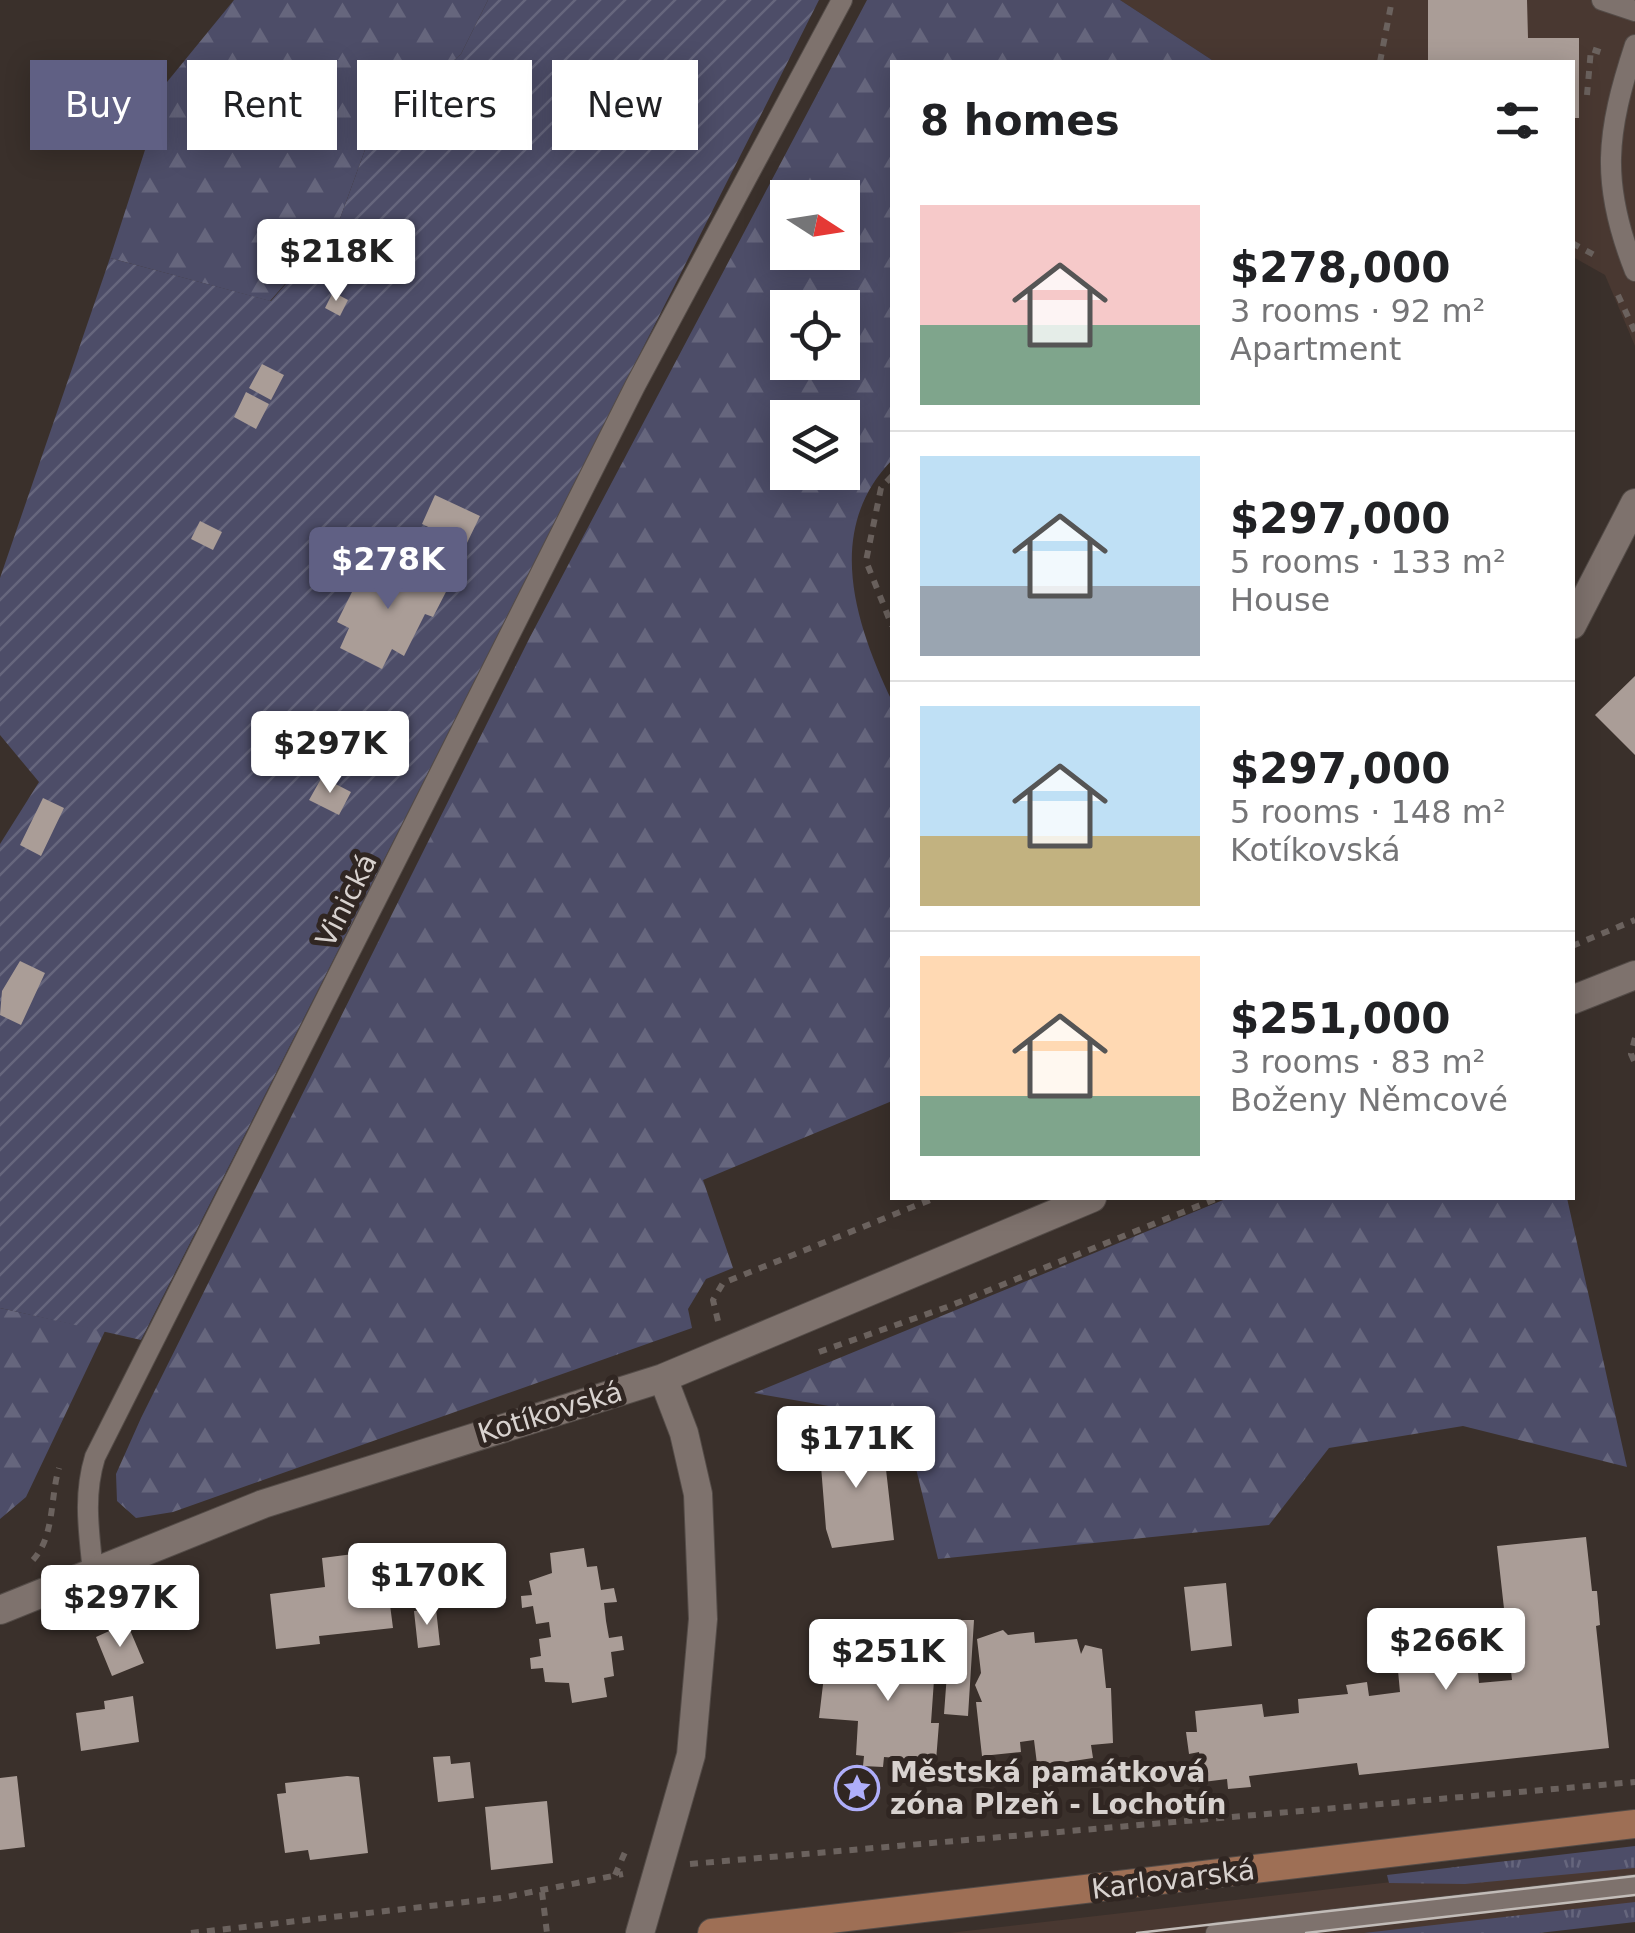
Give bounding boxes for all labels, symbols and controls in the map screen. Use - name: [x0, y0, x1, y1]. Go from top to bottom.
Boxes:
- chip: Buy: [30, 60, 167, 150]
- chip: Rent: [187, 60, 337, 150]
- chip: Filters: [357, 60, 532, 150]
- chip: New: [552, 60, 698, 150]
- icon: filters: [1490, 93, 1545, 148]
- text: 8 homes: [920, 96, 1120, 145]
- north arrow: [770, 180, 860, 270]
- map controls: [770, 180, 860, 490]
- pin: $218K: [266, 219, 406, 304]
- text: $218K: [279, 232, 393, 270]
- text: $278,000: [1230, 243, 1451, 292]
- icon: home: [1000, 245, 1120, 365]
- button: locate: [770, 290, 860, 380]
- text: 3 rooms · 92 m²: [1230, 292, 1485, 330]
- text: Apartment: [1230, 330, 1401, 368]
- button: layers: [770, 400, 860, 490]
- text: $297,000: [1230, 494, 1451, 543]
- icon: home: [1000, 496, 1120, 616]
- pin: $278K: [318, 527, 458, 612]
- text: $278K: [331, 540, 445, 578]
- text: 5 rooms · 133 m²: [1230, 543, 1506, 581]
- text: House: [1230, 581, 1330, 619]
- pin: $297K: [260, 711, 400, 796]
- text: $297K: [273, 724, 387, 762]
- text: $297,000: [1230, 744, 1451, 793]
- icon: home: [1000, 746, 1120, 866]
- text: 5 rooms · 148 m²: [1230, 793, 1506, 831]
- text: Kotíkovská: [1230, 831, 1401, 869]
- street label: Vinická: [309, 848, 384, 952]
- text: $251,000: [1230, 994, 1451, 1043]
- icon: home: [1000, 996, 1120, 1116]
- text: 3 rooms · 83 m²: [1230, 1043, 1485, 1081]
- text: Boženy Němcové: [1230, 1081, 1508, 1119]
- street label: Kotíkovská: [474, 1375, 626, 1450]
- pin: $171K: [786, 1406, 926, 1491]
- text: $171K: [799, 1419, 913, 1457]
- pin: $170K: [357, 1543, 497, 1628]
- text: $170K: [370, 1556, 484, 1594]
- pin: $297K: [50, 1565, 190, 1650]
- text: $297K: [63, 1578, 177, 1616]
- pin: $266K: [1376, 1608, 1516, 1693]
- pin: $251K: [818, 1619, 958, 1704]
- text: $266K: [1389, 1621, 1503, 1659]
- text: $251K: [831, 1632, 945, 1670]
- place label: Městská památková zóna Plzeň - Lochotín: [890, 1756, 1226, 1821]
- place icon: Městská památková zóna Plzeň - Lochotín: [834, 1765, 880, 1811]
- street label: Karlovarská: [1090, 1853, 1257, 1906]

